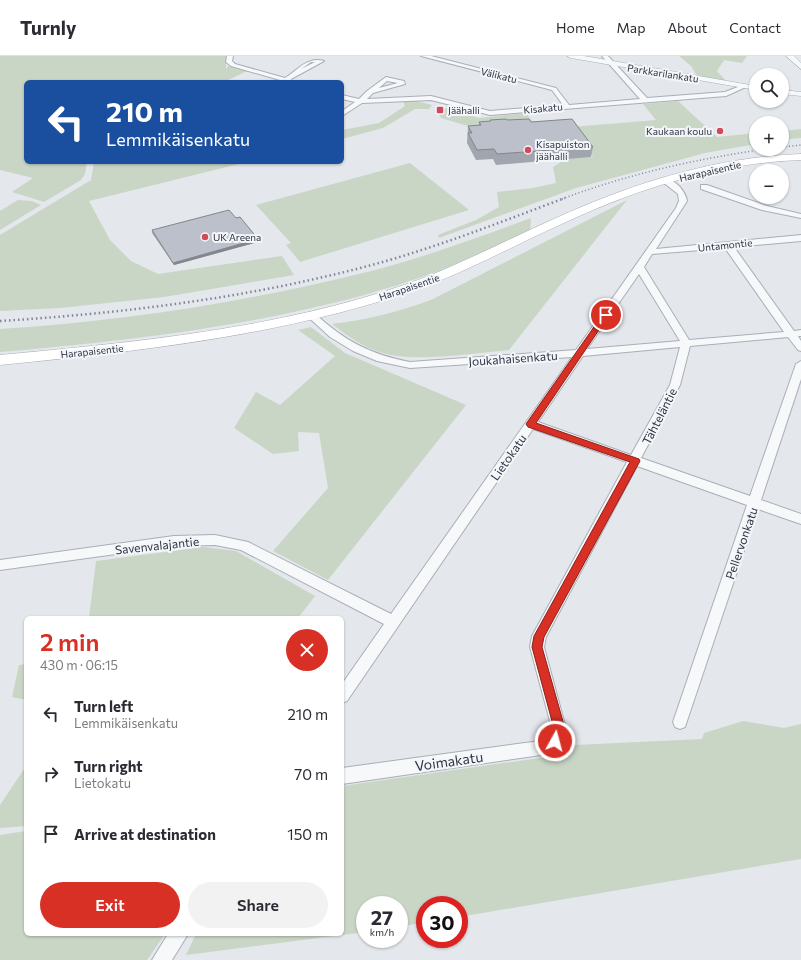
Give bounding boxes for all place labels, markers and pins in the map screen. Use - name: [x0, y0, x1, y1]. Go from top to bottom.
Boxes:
- place label: Jäähalli: [448, 104, 480, 116]
- marker: Jäähalli: [435, 105, 445, 115]
- place label: Kaukaan koulu: [646, 125, 712, 137]
- marker: Kaukaan koulu: [715, 126, 725, 136]
- place label: Kisapuiston jäähalli: [536, 138, 589, 162]
- marker: Kisapuiston jäähalli: [523, 145, 533, 155]
- place label: UK Areena: [213, 231, 261, 243]
- marker: UK Areena: [200, 232, 210, 242]
- pin: [589, 298, 623, 332]

